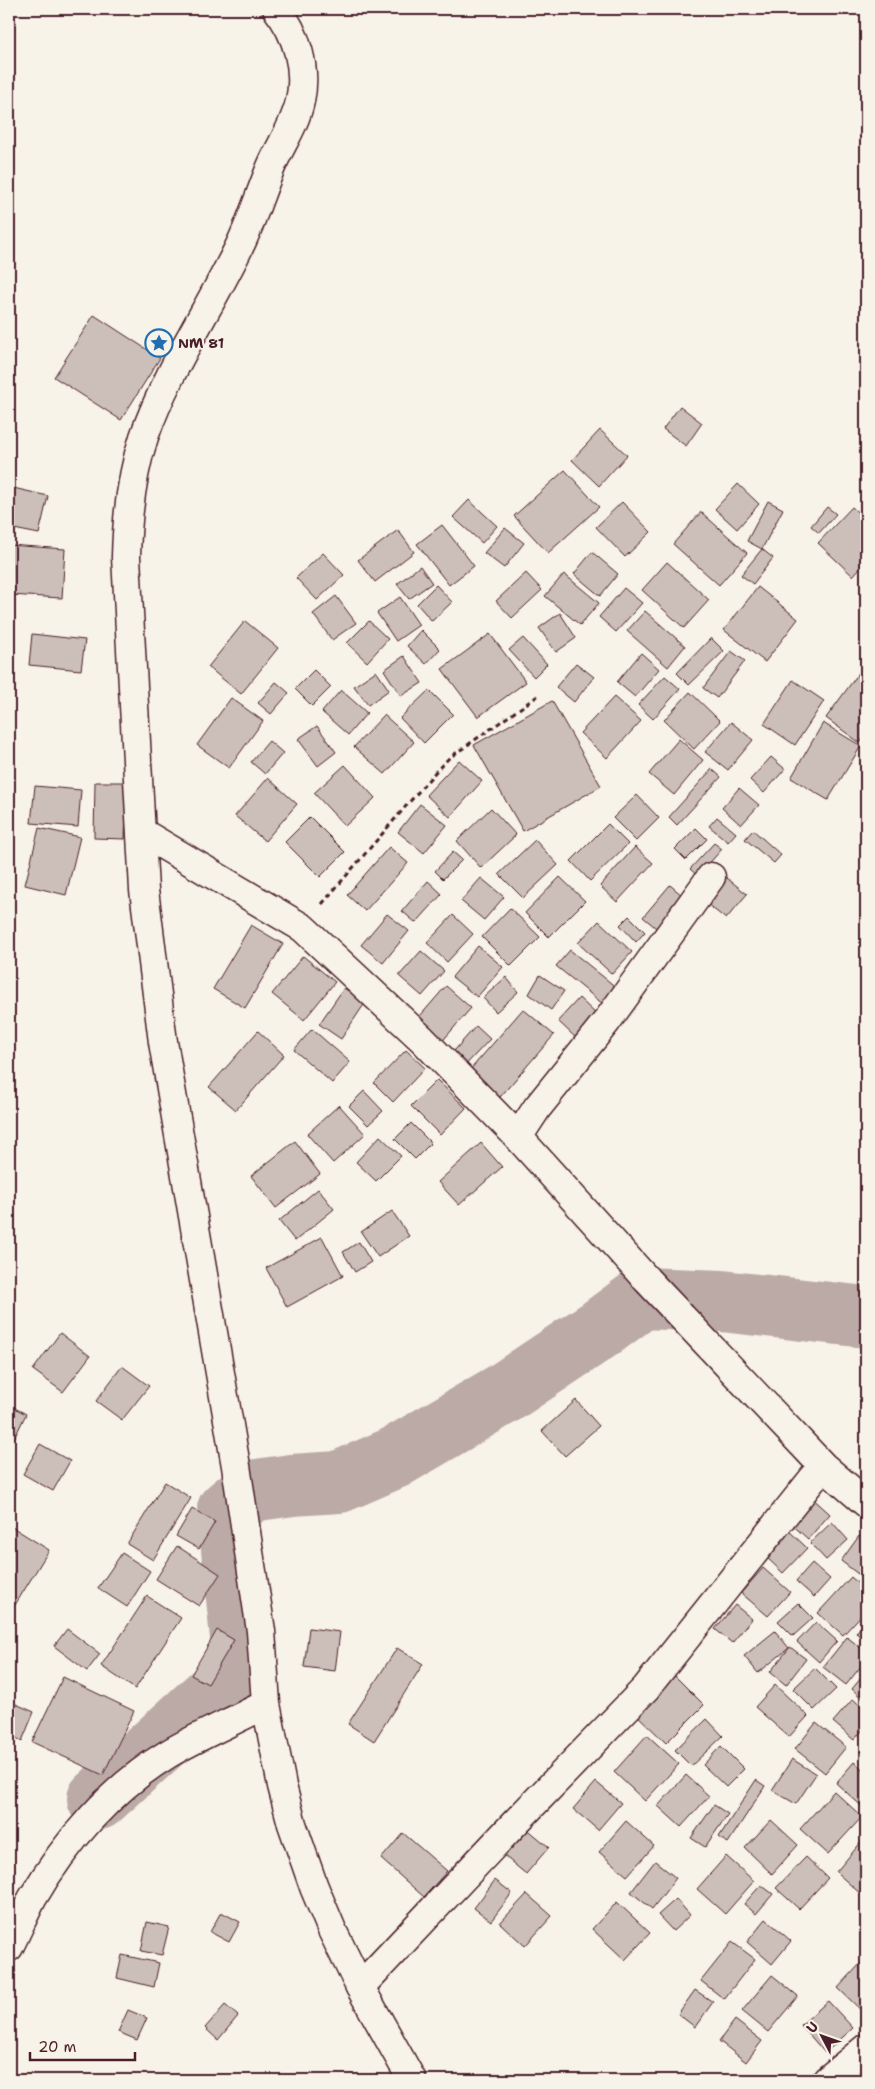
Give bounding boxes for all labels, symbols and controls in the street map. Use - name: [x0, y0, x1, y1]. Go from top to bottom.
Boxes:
- place icon: NM 81: [144, 328, 174, 358]
- place label: NM 81: [178, 334, 224, 352]
- north arrow: [798, 2012, 848, 2062]
- text: U: [802, 2018, 822, 2037]
- scale bar: [30, 2029, 135, 2061]
- text: 20 m: [38, 2037, 77, 2057]

